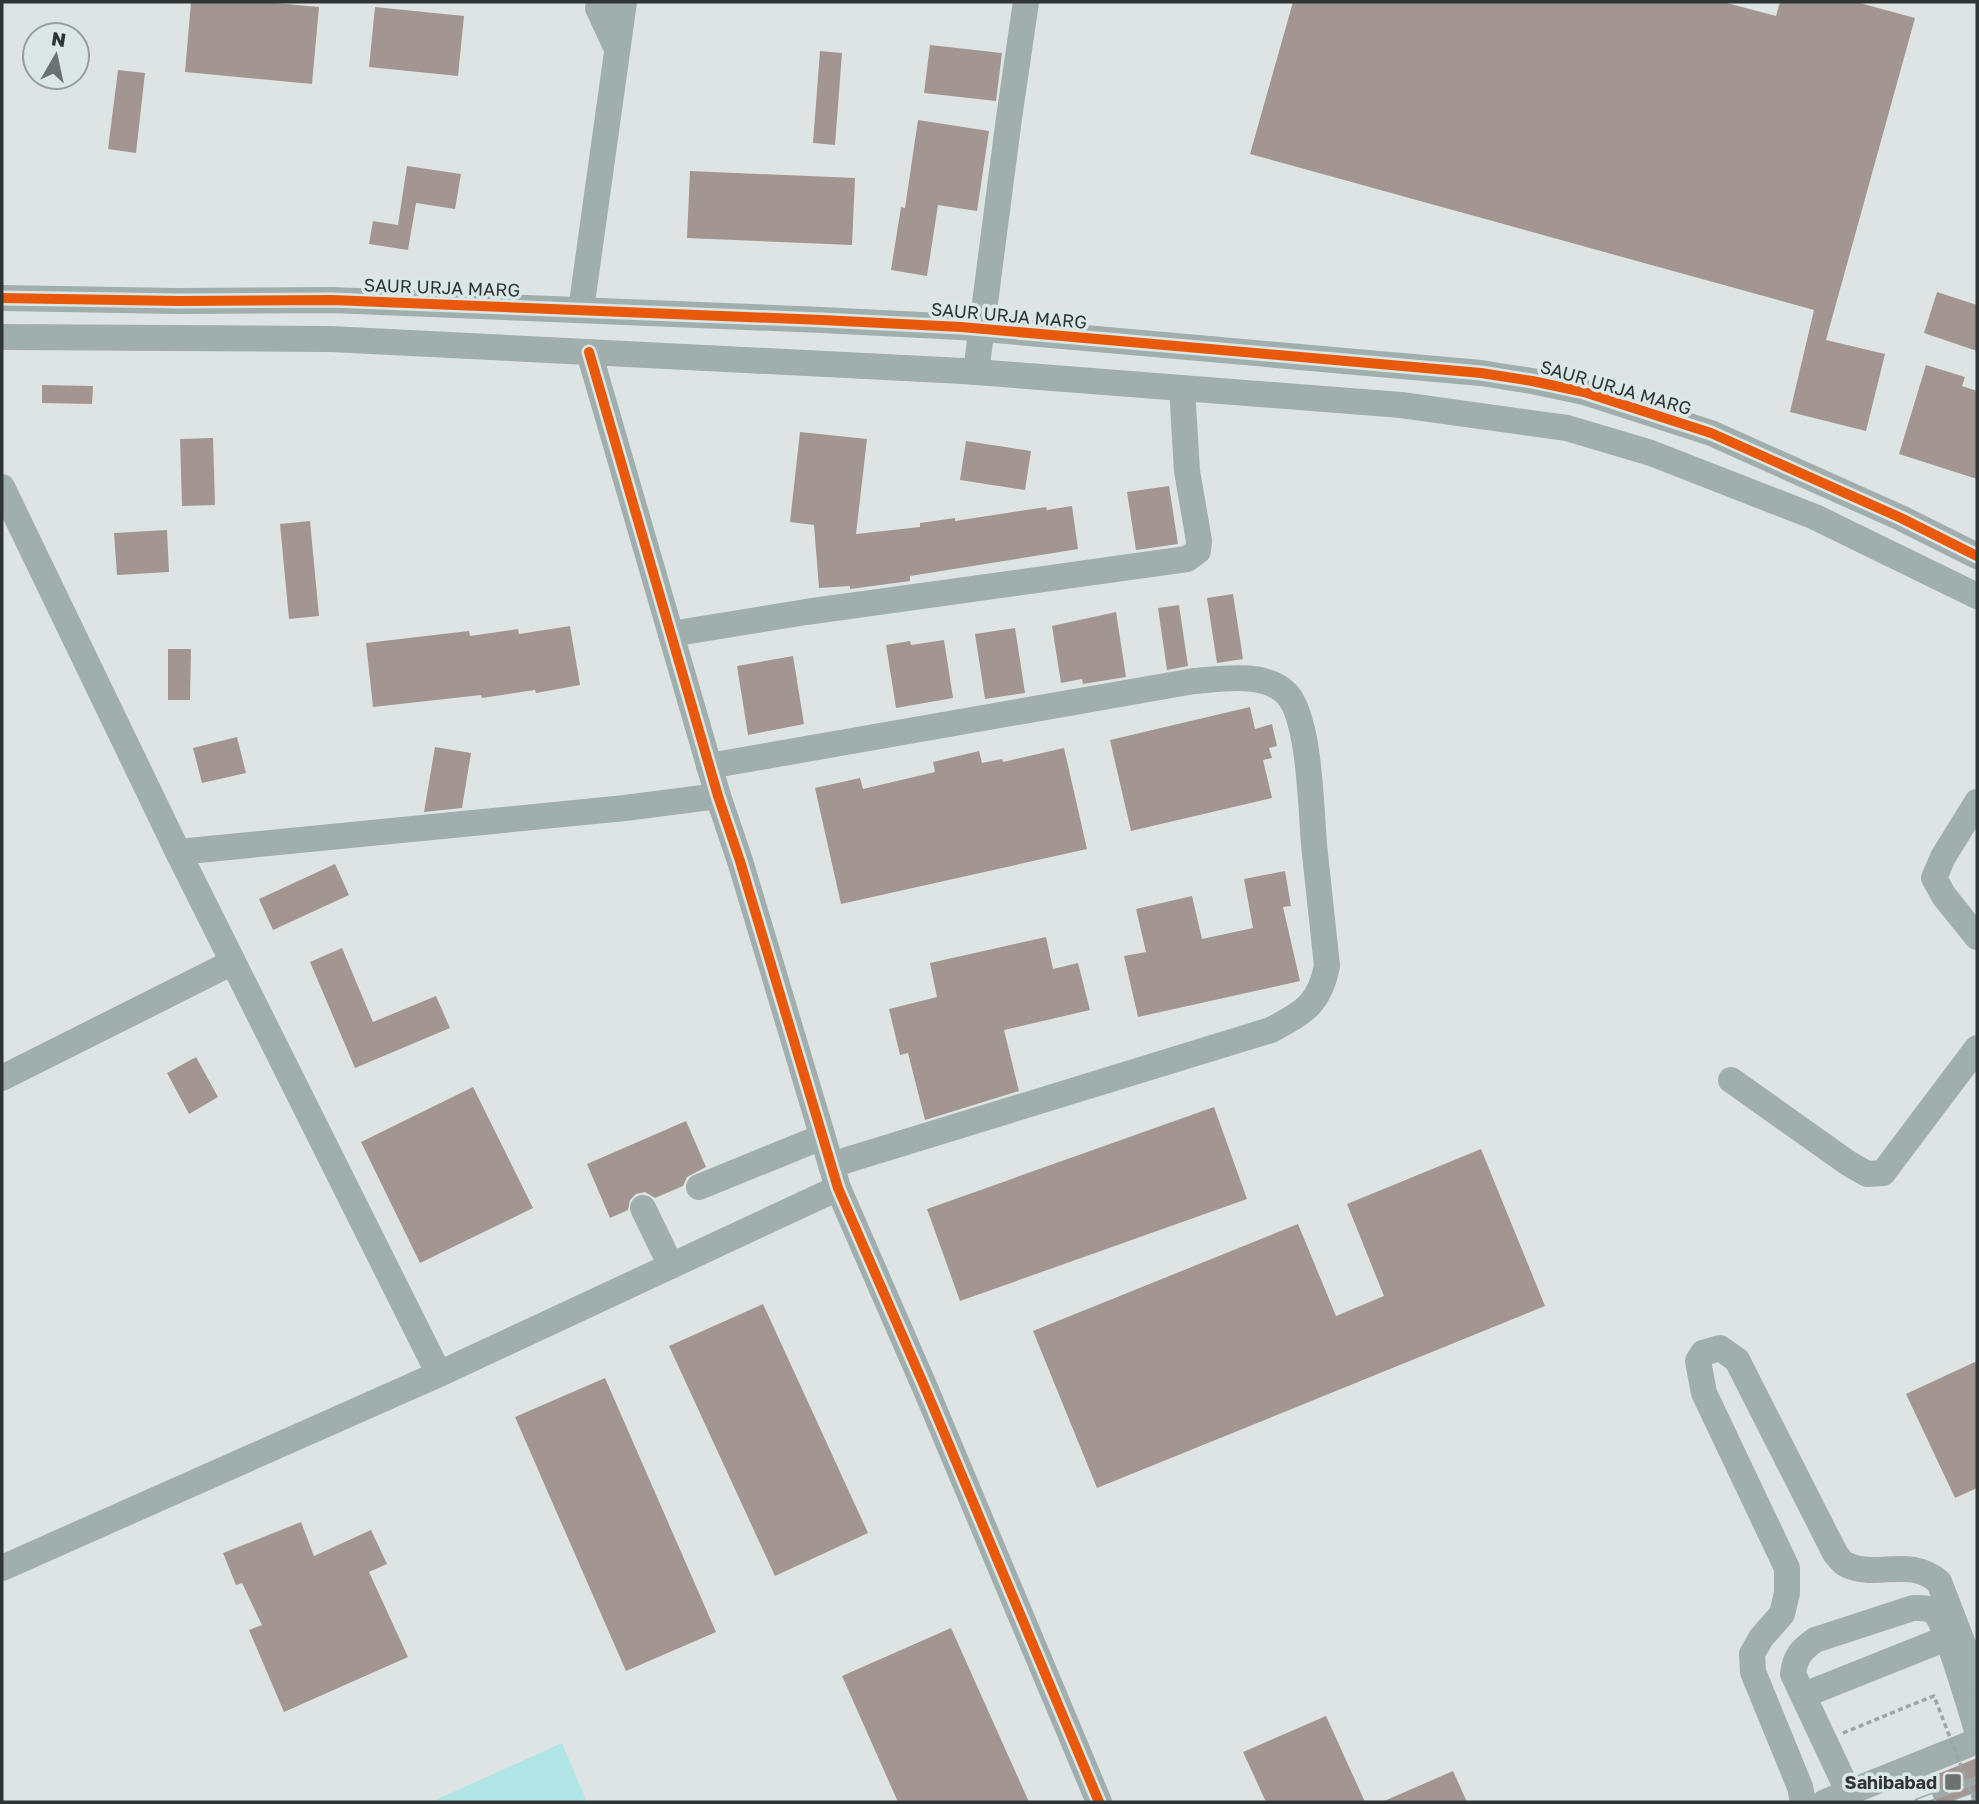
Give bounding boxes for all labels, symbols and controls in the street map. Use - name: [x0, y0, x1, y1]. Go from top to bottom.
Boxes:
- north arrow: [21, 21, 91, 91]
- text: N: [50, 26, 68, 51]
- street label: SAUR URJA MARG: [363, 273, 521, 301]
- street label: SAUR URJA MARG: [930, 297, 1088, 333]
- street label: SAUR URJA MARG: [1538, 355, 1694, 419]
- place label: Sahibabad: [1845, 1771, 1937, 1793]
- marker: Sahibabad: [1943, 1772, 1963, 1792]

